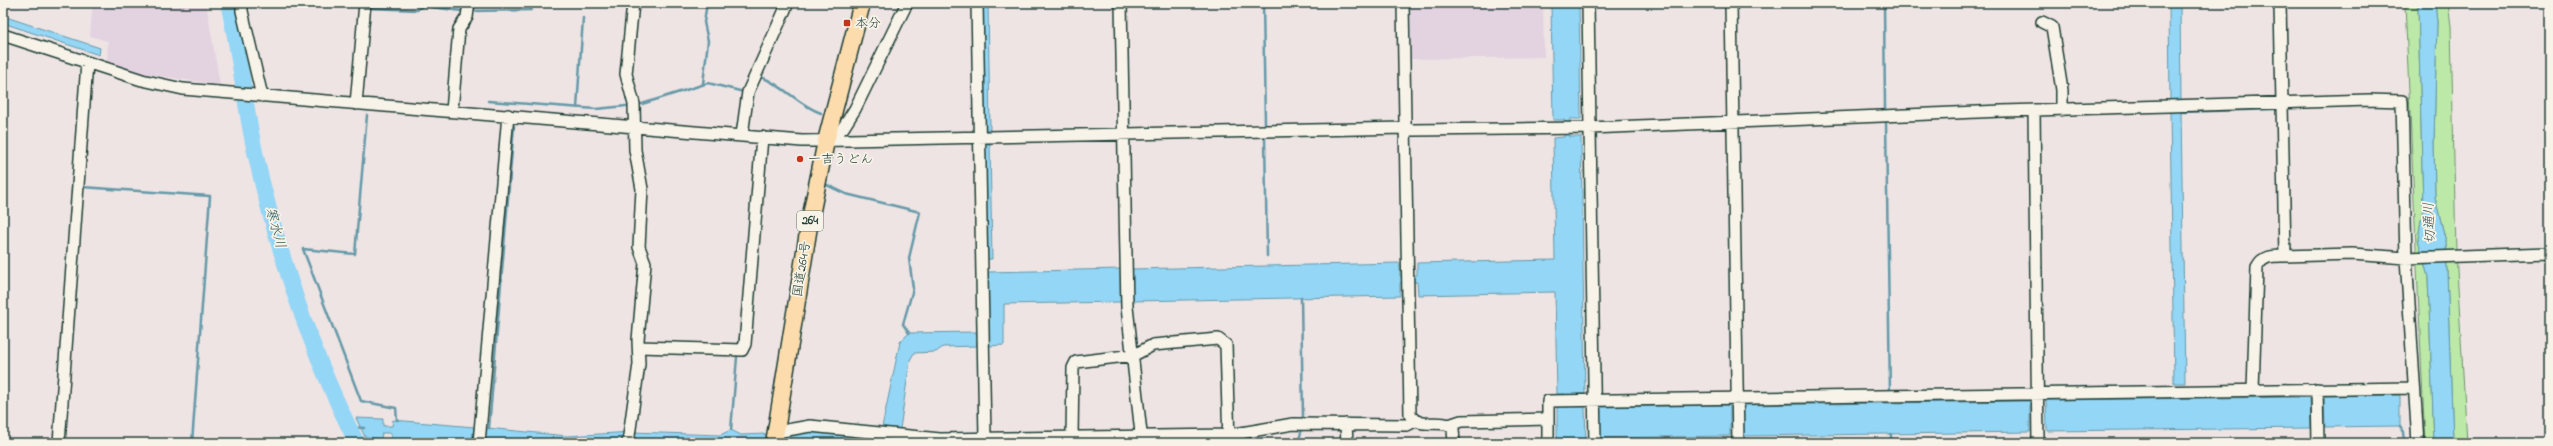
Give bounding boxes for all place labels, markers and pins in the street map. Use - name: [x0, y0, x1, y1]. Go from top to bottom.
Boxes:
- place label: 本分: [855, 14, 881, 33]
- marker: 本分: [842, 18, 852, 28]
- place label: 一吉うどん: [808, 150, 873, 169]
- marker: 一吉うどん: [795, 154, 805, 164]

